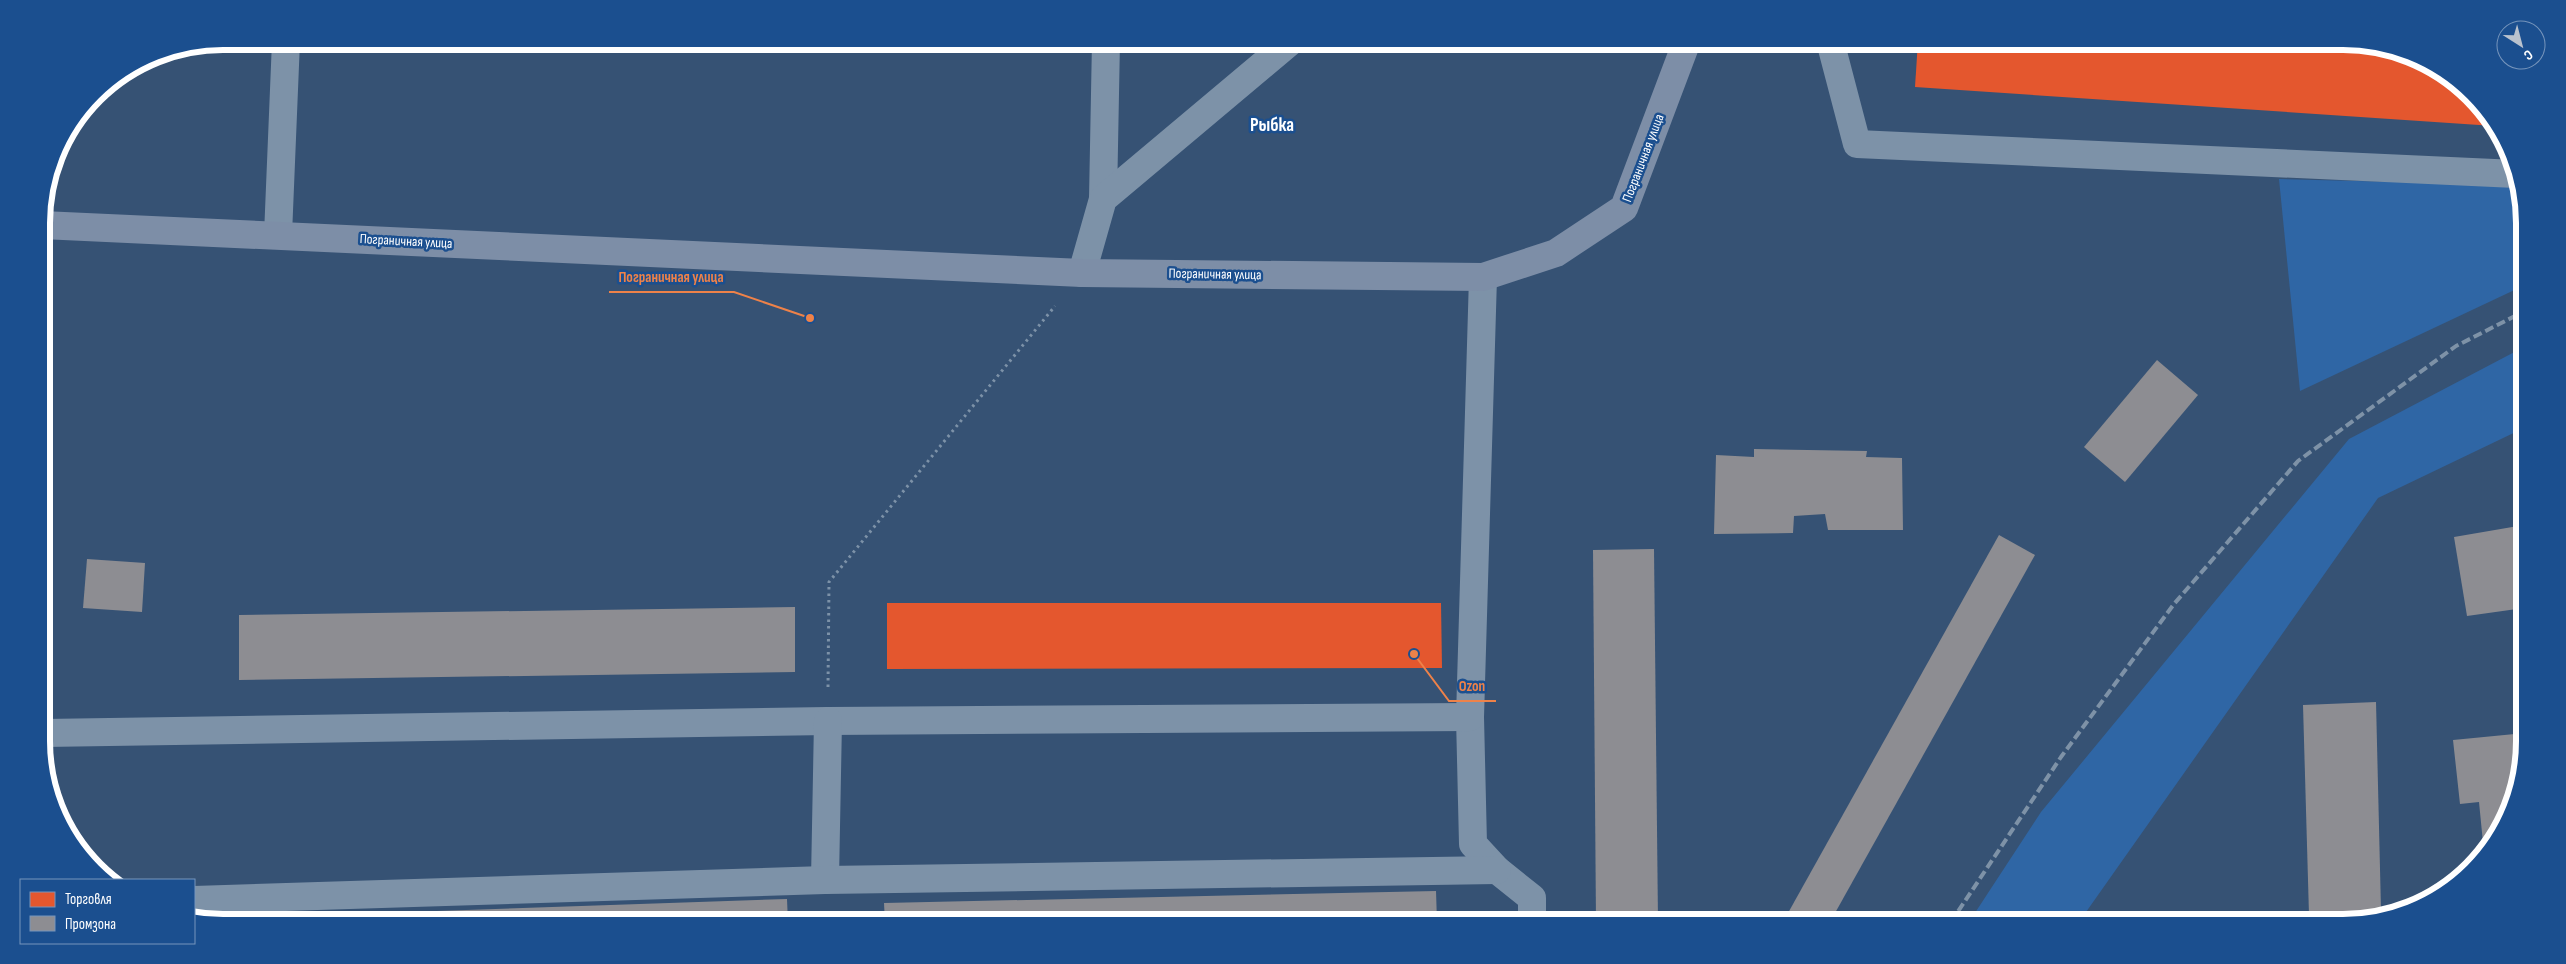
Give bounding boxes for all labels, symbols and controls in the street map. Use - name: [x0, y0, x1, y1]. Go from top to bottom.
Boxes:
- north arrow: [2496, 20, 2546, 70]
- text: С: [2520, 46, 2536, 64]
- street label: Пограничная улица: [1618, 112, 1668, 204]
- district label: Рыбка: [1250, 114, 1294, 137]
- street label: Пограничная улица: [359, 230, 453, 252]
- callout: Пограничная улица: [609, 262, 734, 292]
- street label: Пограничная улица: [1168, 265, 1262, 283]
- text: Пограничная улица: [618, 268, 724, 287]
- callout: Ozon: [1449, 671, 1496, 701]
- text: Ozon: [1459, 677, 1485, 696]
- legend: [20, 879, 195, 944]
- text: Торговля: [65, 890, 112, 909]
- text: Промзона: [65, 915, 116, 934]

